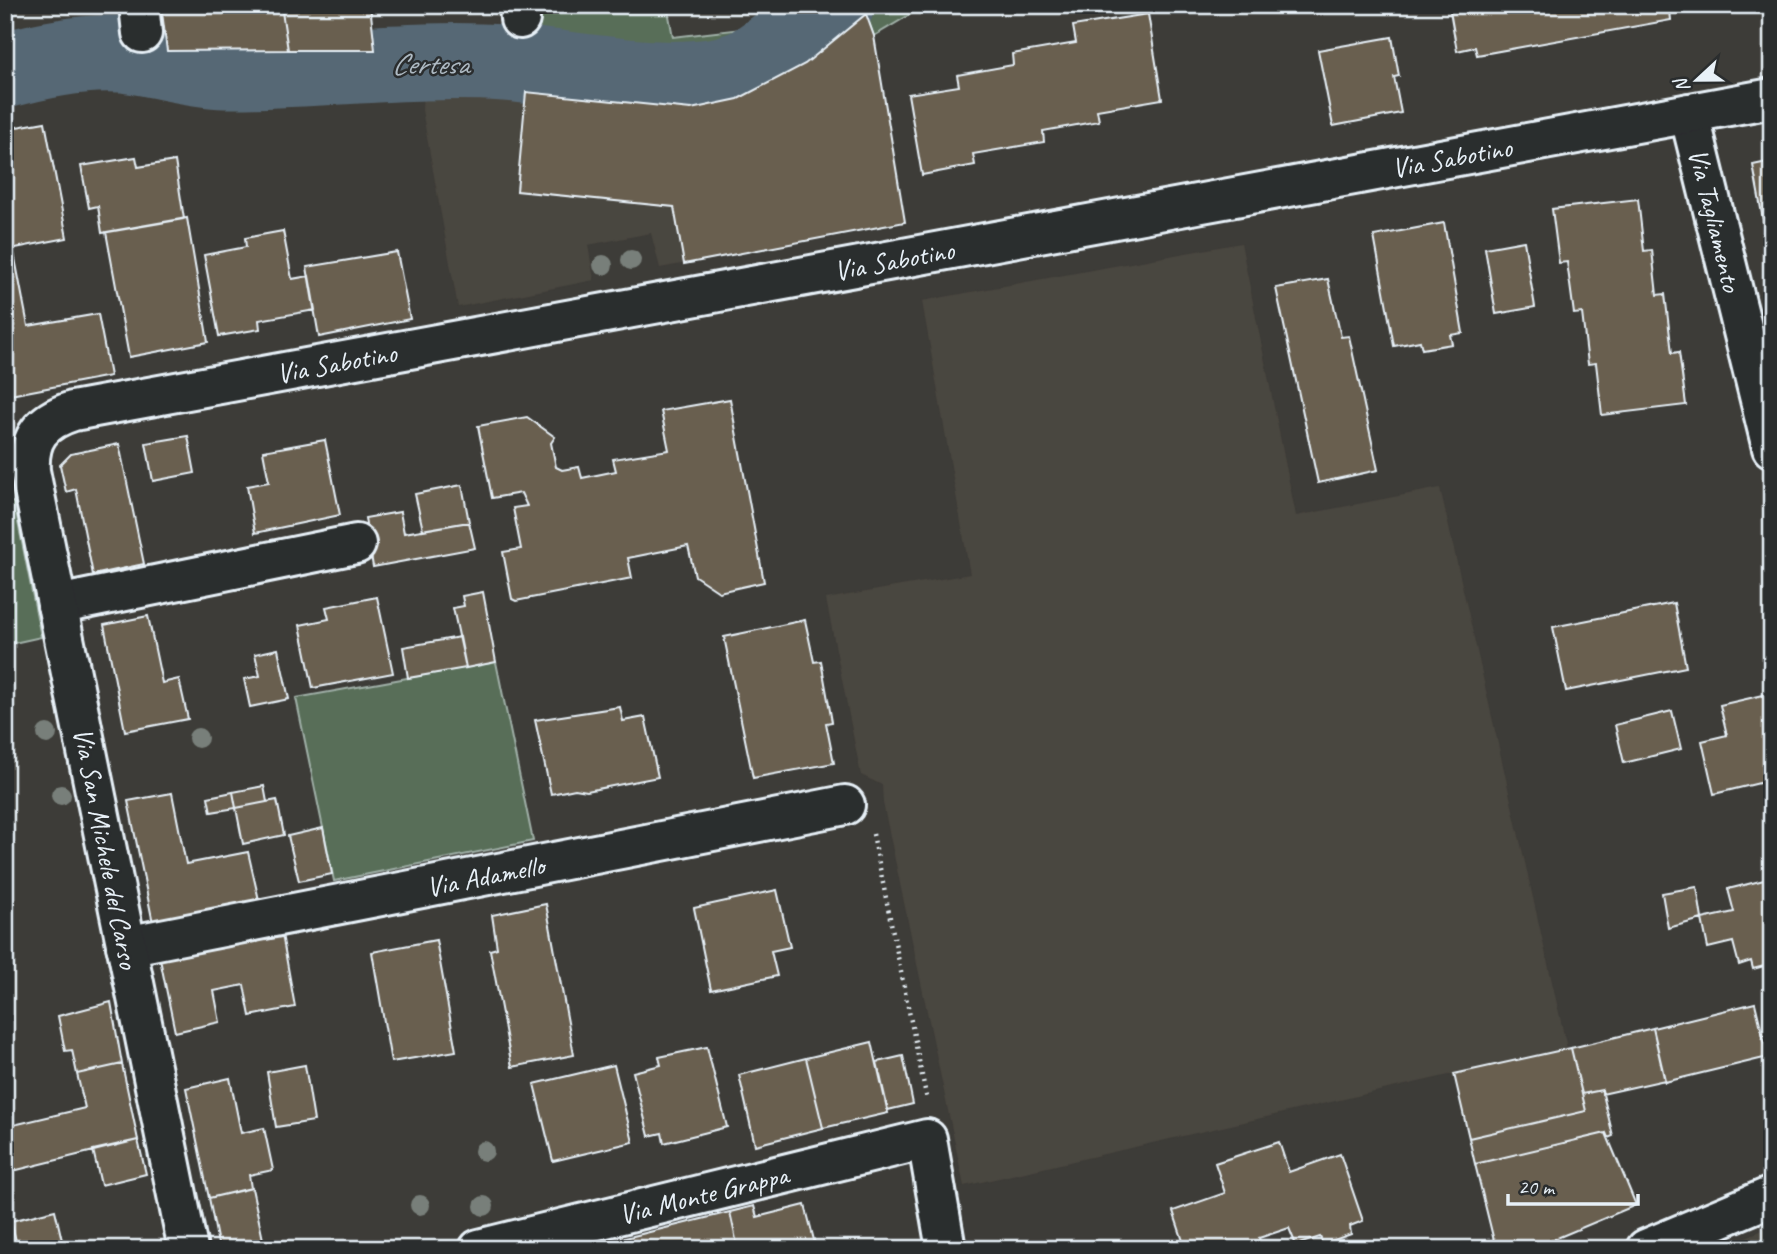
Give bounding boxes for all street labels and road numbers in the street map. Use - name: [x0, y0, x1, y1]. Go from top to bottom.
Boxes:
- street label: Via Sabotino: [1389, 128, 1516, 185]
- street label: Via Tagliamento: [1681, 145, 1751, 297]
- street label: Via Sabotino: [831, 231, 959, 288]
- street label: Via Sabotino: [274, 334, 401, 391]
- street label: Via San Michele del Carso: [65, 725, 147, 973]
- street label: Via Adamello: [423, 846, 550, 904]
- street label: Via Monte Grappa: [615, 1156, 794, 1232]

